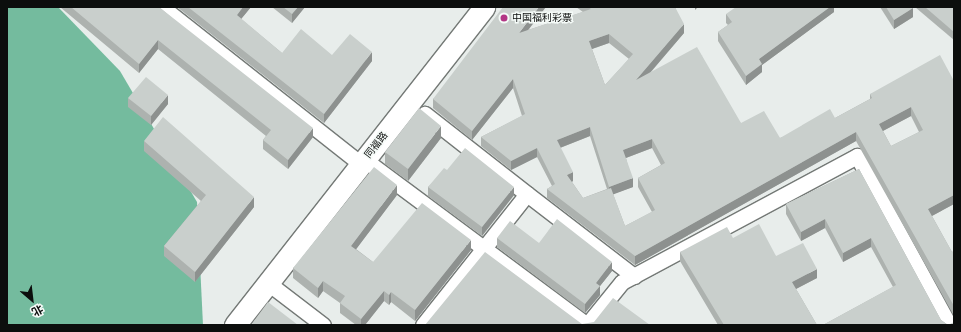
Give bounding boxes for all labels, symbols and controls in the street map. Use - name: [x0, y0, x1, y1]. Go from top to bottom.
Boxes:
- place label: 中国福利彩票: [512, 12, 572, 24]
- marker: 中国福利彩票: [499, 13, 509, 23]
- street label: 同福路: [362, 129, 390, 161]
- north arrow: [12, 280, 52, 320]
- text: 北: [30, 303, 46, 319]

